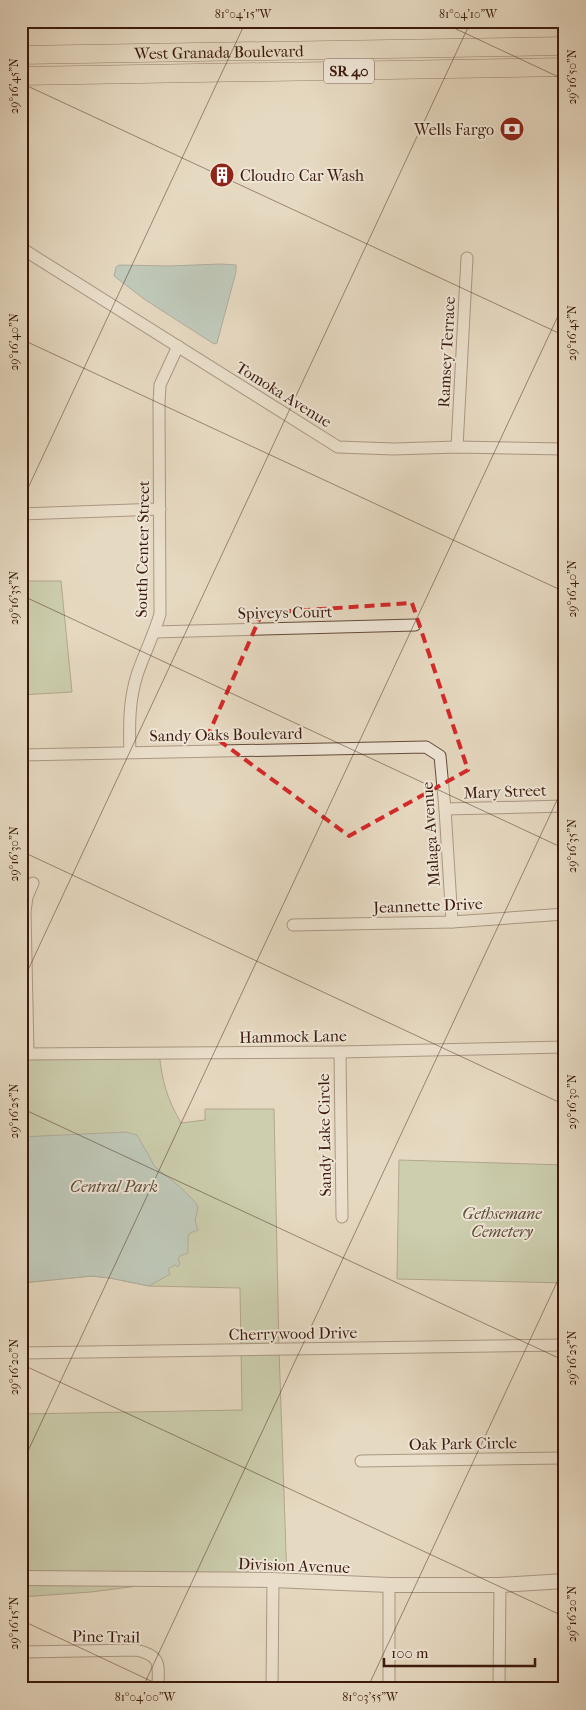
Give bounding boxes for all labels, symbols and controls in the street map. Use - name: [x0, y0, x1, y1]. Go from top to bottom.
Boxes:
- text: 81°04'15"W: [215, 7, 273, 21]
- text: 81°04'10"W: [439, 7, 498, 21]
- street label: West Granada Boulevard: [133, 41, 304, 63]
- text: 29°16'50"N: [565, 49, 579, 105]
- text: 29°16'45"N: [7, 58, 21, 114]
- road number: SR 40: [324, 58, 374, 84]
- bank icon: Wells Fargo: [499, 116, 525, 142]
- place label: Wells Fargo: [413, 120, 494, 139]
- building icon: Cloud10 Car Wash: [209, 162, 235, 188]
- place label: Cloud10 Car Wash: [240, 166, 364, 185]
- street label: Ramsey Terrace: [434, 296, 459, 408]
- text: 29°16'45"N: [565, 305, 579, 361]
- text: 29°16'40"N: [7, 313, 21, 371]
- street label: Tomoka Avenue: [232, 357, 335, 431]
- street label: South Center Street: [132, 480, 153, 618]
- text: 29°16'40"N: [565, 560, 579, 618]
- text: 29°16'35"N: [7, 571, 21, 625]
- street label: Spiveys Court: [237, 602, 333, 623]
- street label: Sandy Oaks Boulevard: [149, 724, 303, 745]
- street label: Malaga Avenue: [417, 781, 444, 887]
- street label: Mary Street: [463, 781, 547, 802]
- text: 29°16'35"N: [565, 819, 579, 873]
- text: 29°16'30"N: [7, 826, 21, 882]
- street label: Jeannette Drive: [371, 894, 483, 917]
- street label: Hammock Lane: [239, 1026, 347, 1047]
- street label: Sandy Lake Circle: [314, 1073, 335, 1197]
- text: 29°16'30"N: [565, 1074, 579, 1130]
- text: 29°16'25"N: [7, 1083, 21, 1139]
- park label: Central Park: [70, 1177, 158, 1196]
- park label: Gethsemane Cemetery: [462, 1204, 542, 1241]
- street label: Cherrywood Drive: [228, 1323, 358, 1344]
- text: 29°16'25"N: [565, 1330, 579, 1386]
- text: 29°16'20"N: [7, 1339, 21, 1395]
- street label: Oak Park Circle: [409, 1433, 517, 1454]
- street label: Division Avenue: [238, 1554, 351, 1577]
- text: 29°16'20"N: [565, 1586, 579, 1642]
- text: 29°16'15"N: [7, 1596, 21, 1650]
- street label: Pine Trail: [72, 1626, 141, 1647]
- scale bar: [384, 1635, 535, 1667]
- text: 100 m: [391, 1644, 429, 1662]
- text: 81°04'00"W: [115, 1690, 176, 1704]
- text: 81°03'55"W: [342, 1690, 399, 1704]

